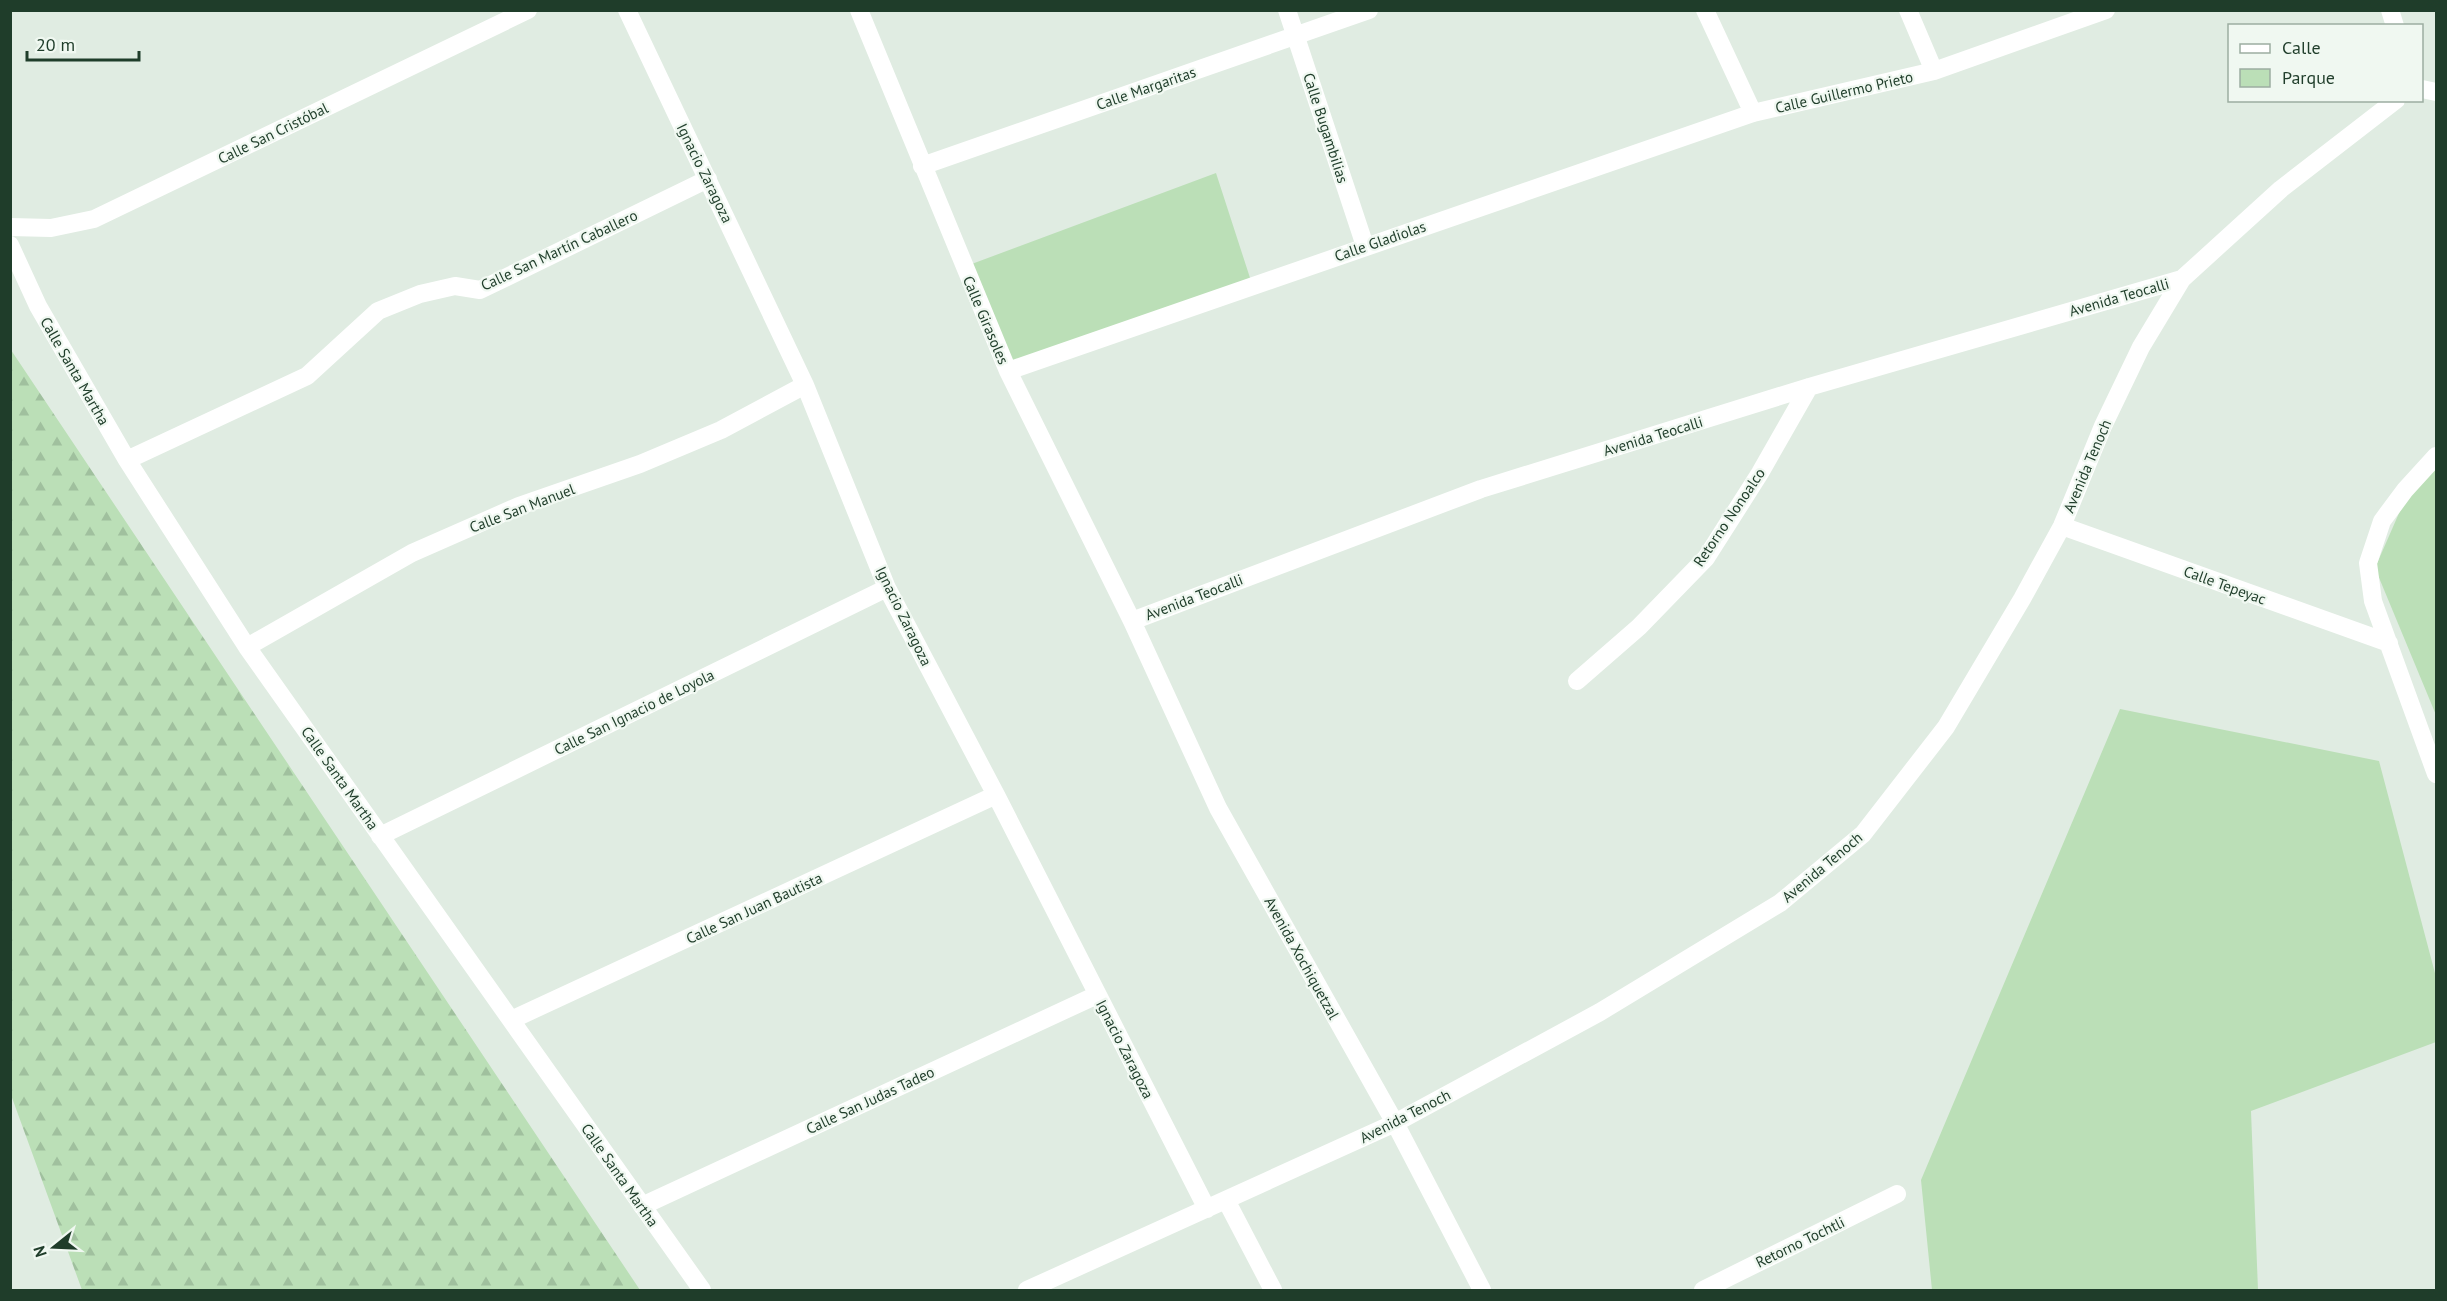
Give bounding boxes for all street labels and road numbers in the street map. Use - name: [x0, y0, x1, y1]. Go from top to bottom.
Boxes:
- street label: Calle Margaritas: [1094, 62, 1198, 114]
- street label: Calle Guillermo Prieto: [1773, 67, 1915, 117]
- street label: Calle Bugambilias: [1299, 70, 1353, 186]
- street label: Calle San Cristóbal: [215, 98, 332, 168]
- street label: Ignacio Zaragoza: [673, 120, 737, 226]
- street label: Calle San Martín Caballero: [478, 205, 640, 295]
- street label: Calle Gladiolas: [1332, 216, 1428, 266]
- street label: Calle Girasoles: [959, 273, 1013, 367]
- street label: Avenida Teocalli: [2067, 274, 2171, 320]
- street label: Calle Santa Martha: [36, 313, 114, 429]
- street label: Avenida Teocalli: [1601, 412, 1705, 460]
- street label: Avenida Tenoch: [2059, 417, 2115, 515]
- street label: Retorno Nonoalco: [1689, 464, 1769, 570]
- street label: Calle San Manuel: [467, 479, 578, 537]
- street label: Calle Tepeyac: [2181, 561, 2269, 609]
- street label: Ignacio Zaragoza: [872, 563, 936, 669]
- street label: Avenida Teocalli: [1142, 570, 1246, 624]
- street label: Calle San Ignacio de Loyola: [551, 665, 717, 759]
- street label: Calle Santa Martha: [297, 723, 383, 833]
- street label: Avenida Tenoch: [1778, 828, 1866, 906]
- street label: Calle San Juan Bautista: [683, 868, 825, 948]
- street label: Avenida Xochiquetzal: [1260, 893, 1344, 1023]
- street label: Ignacio Zaragoza: [1092, 996, 1158, 1102]
- street label: Calle San Judas Tadeo: [803, 1062, 937, 1138]
- street label: Avenida Tenoch: [1356, 1085, 1454, 1147]
- street label: Calle Santa Martha: [577, 1120, 663, 1230]
- street label: Retorno Tochtli: [1752, 1212, 1848, 1272]

